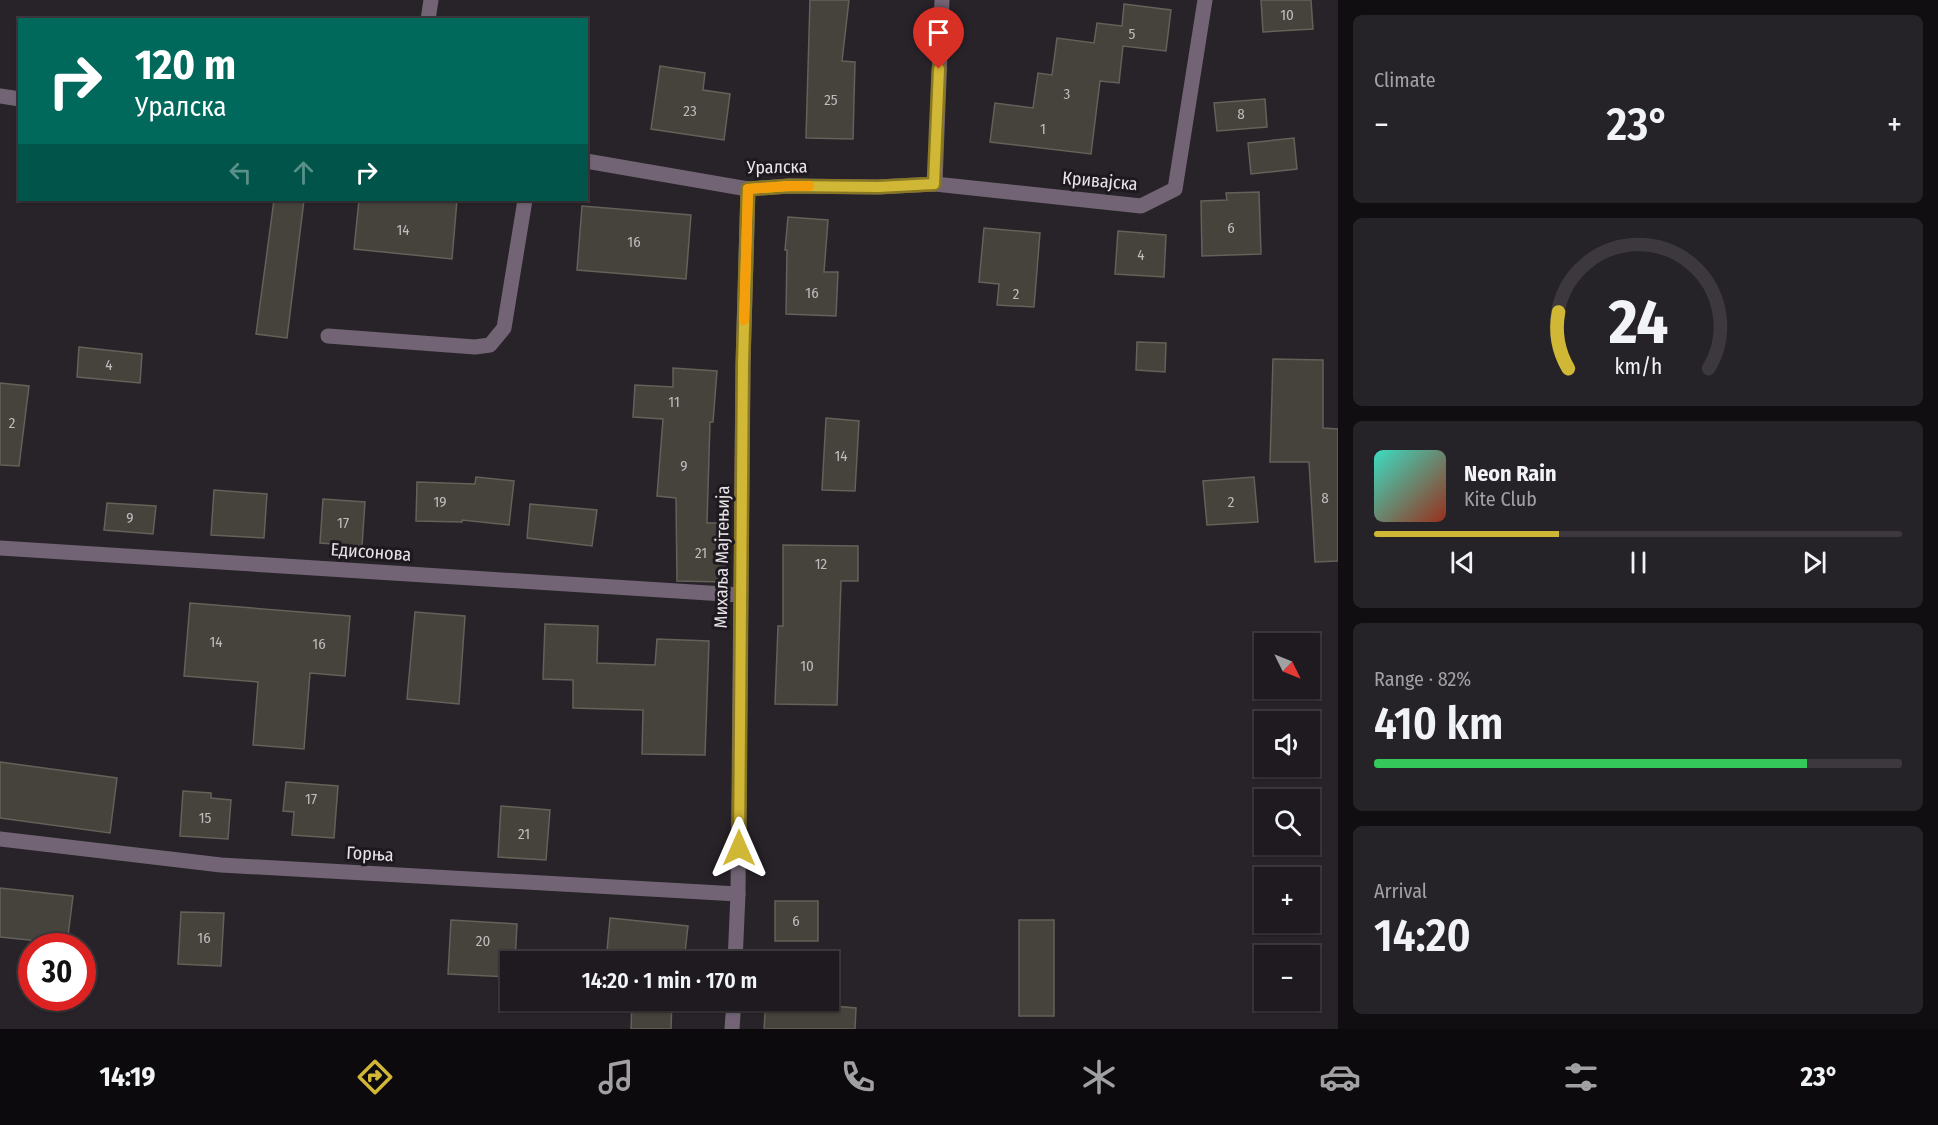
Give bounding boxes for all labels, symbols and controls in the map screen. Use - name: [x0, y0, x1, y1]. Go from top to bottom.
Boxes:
- house number: 10: [1280, 6, 1294, 24]
- pin: [913, 7, 964, 69]
- icon: arrive: [922, 16, 955, 49]
- house number: 5: [1129, 25, 1136, 43]
- text: 120 m: [135, 40, 236, 90]
- icon: right: [36, 42, 114, 120]
- text: Climate: [1374, 68, 1436, 92]
- house number: 3: [1064, 85, 1071, 103]
- text: Уралска: [135, 91, 226, 123]
- house number: 25: [824, 91, 838, 109]
- text: 23°: [1607, 98, 1669, 152]
- house number: 23: [683, 102, 697, 120]
- house number: 8: [1237, 105, 1245, 123]
- text: −: [1374, 105, 1389, 145]
- text: +: [1887, 105, 1902, 145]
- house number: 1: [1040, 120, 1046, 138]
- street label: Уралска: [745, 155, 808, 179]
- icon: left: [224, 156, 257, 189]
- icon: ahead: [287, 156, 320, 189]
- icon: right: [350, 156, 383, 189]
- street label: Кривајска: [1061, 167, 1139, 195]
- house number: 6: [1227, 219, 1235, 237]
- house number: 14: [396, 221, 410, 239]
- house number: 16: [627, 233, 641, 251]
- house number: 4: [1137, 246, 1145, 264]
- house number: 16: [805, 284, 819, 302]
- house number: 2: [1013, 285, 1020, 303]
- text: 24: [1607, 285, 1668, 360]
- text: km/h: [1614, 354, 1662, 380]
- house number: 4: [105, 356, 113, 374]
- house number: 11: [668, 393, 680, 411]
- house number: 2: [9, 414, 16, 432]
- house number: 14: [834, 447, 848, 465]
- house number: 9: [680, 457, 688, 475]
- text: Neon Rain: [1464, 460, 1557, 487]
- street label: Михаља Мајтењија: [710, 485, 734, 629]
- text: Kite Club: [1464, 487, 1537, 511]
- house number: 8: [1321, 489, 1329, 507]
- house number: 19: [433, 493, 447, 511]
- house number: 2: [1228, 493, 1235, 511]
- house number: 9: [126, 509, 134, 527]
- house number: 17: [337, 514, 349, 532]
- street label: Едисонова: [330, 538, 412, 566]
- house number: 21: [695, 544, 707, 562]
- icon: previous: [1446, 546, 1479, 579]
- icon: pause: [1622, 546, 1655, 579]
- icon: next: [1798, 546, 1831, 579]
- house number: 12: [815, 555, 828, 573]
- house number: 14: [209, 633, 223, 651]
- north arrow: [1254, 633, 1320, 699]
- map controls: [1254, 633, 1320, 1011]
- house number: 16: [312, 635, 326, 653]
- house number: 10: [800, 657, 814, 675]
- text: Range · 82%: [1374, 667, 1471, 691]
- text: 410 km: [1374, 697, 1503, 751]
- button: sound: [1254, 711, 1320, 777]
- button: search: [1254, 789, 1320, 855]
- house number: 17: [305, 790, 317, 808]
- house number: 15: [199, 809, 211, 827]
- position arrow: [707, 816, 771, 880]
- house number: 21: [518, 825, 530, 843]
- street label: Горња: [346, 842, 394, 866]
- button: +: [1254, 867, 1320, 933]
- text: Arrival: [1374, 879, 1427, 903]
- text: 14:20: [1374, 909, 1471, 963]
- house number: 6: [792, 912, 800, 930]
- house number: 16: [197, 929, 211, 947]
- house number: 20: [476, 932, 490, 950]
- speed limit sign: 30: [18, 933, 96, 1011]
- button: −: [1254, 945, 1320, 1011]
- text: 14:20 · 1 min · 170 m: [582, 967, 757, 994]
- icon: directions: [354, 1056, 396, 1098]
- icon: music: [595, 1056, 637, 1098]
- icon: phone: [837, 1056, 879, 1098]
- icon: climate: [1078, 1056, 1120, 1098]
- icon: car: [1319, 1056, 1361, 1098]
- icon: filters: [1560, 1056, 1602, 1098]
- text: 14:19: [100, 1061, 155, 1093]
- text: 23°: [1801, 1061, 1838, 1093]

